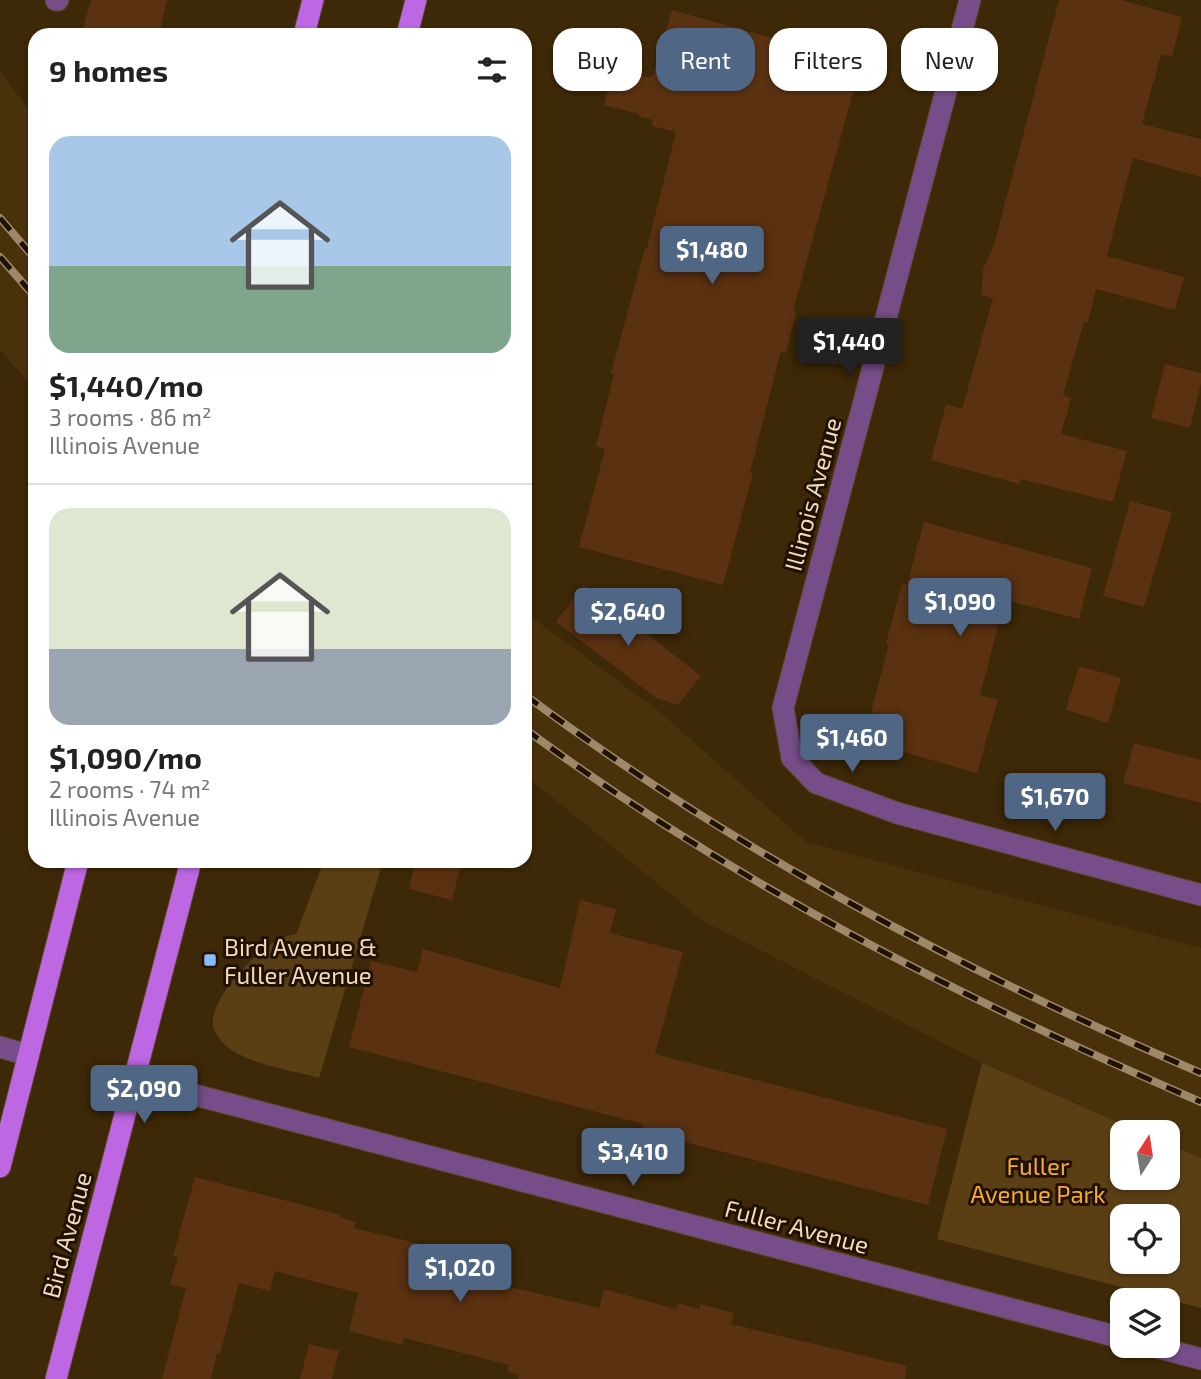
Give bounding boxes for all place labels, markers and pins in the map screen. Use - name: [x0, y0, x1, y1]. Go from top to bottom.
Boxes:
- pin: $1,480: [655, 226, 769, 286]
- pin: $1,440: [792, 318, 906, 378]
- pin: $1,090: [903, 578, 1017, 638]
- pin: $2,640: [571, 588, 685, 648]
- pin: $1,460: [795, 714, 909, 774]
- pin: $1,670: [998, 774, 1112, 833]
- place label: Bird Avenue & Fuller Avenue: [224, 932, 377, 989]
- marker: Bird Avenue & Fuller Avenue: [202, 952, 218, 968]
- pin: $2,090: [87, 1066, 201, 1125]
- pin: $3,410: [576, 1128, 690, 1188]
- pin: $1,020: [403, 1244, 517, 1304]

